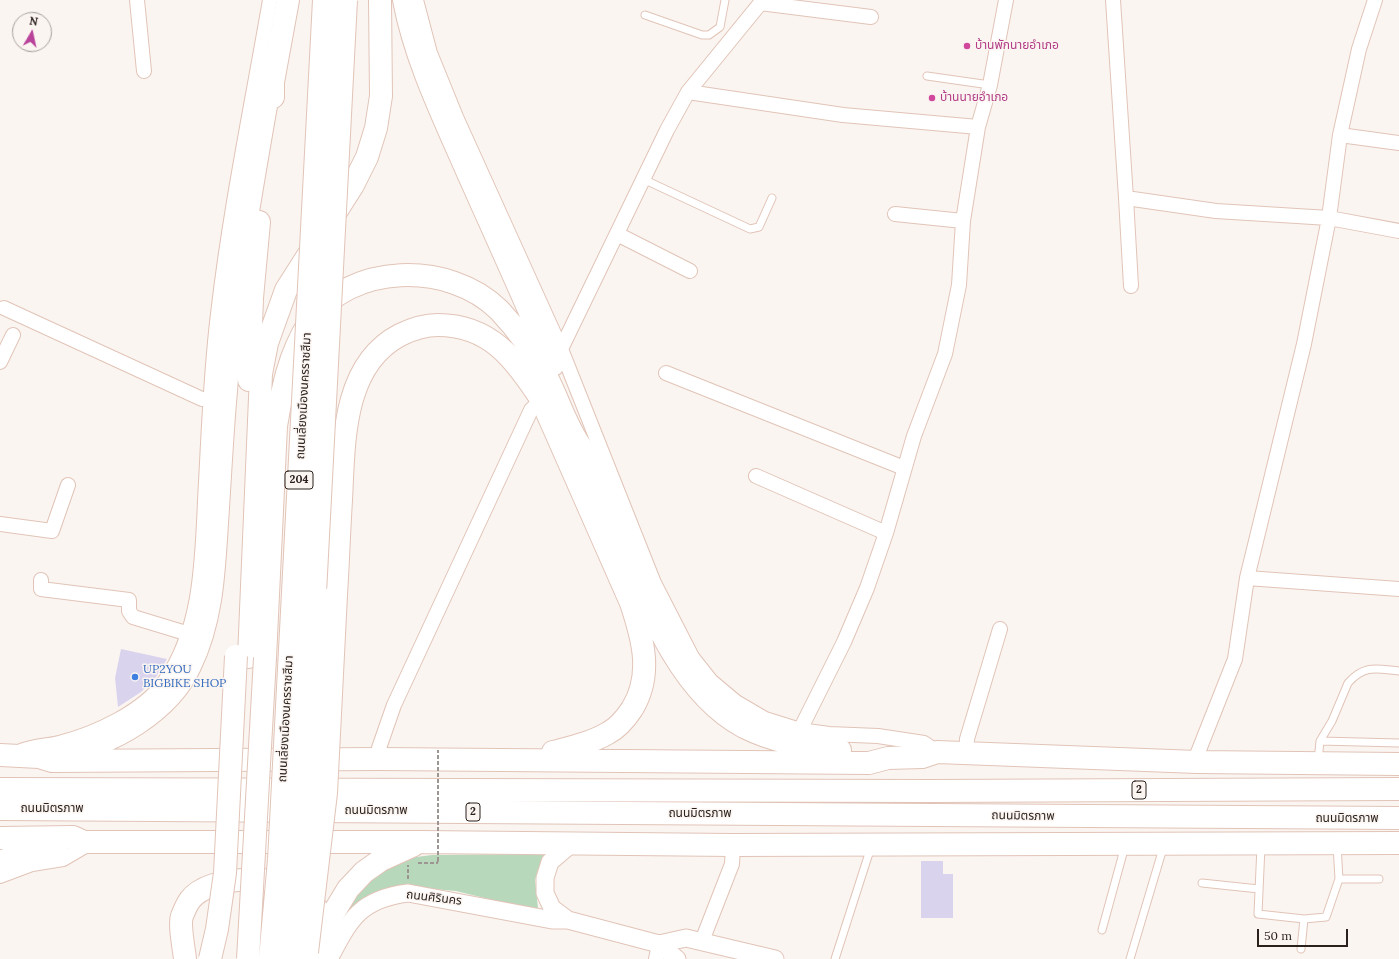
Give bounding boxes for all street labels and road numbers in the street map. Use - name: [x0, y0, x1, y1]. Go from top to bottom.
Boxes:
- street label: ถนนเลี่ยงเมืองนครราชสีมา: [293, 332, 315, 460]
- road number: 204: [285, 471, 313, 489]
- street label: ถนนเลี่ยงเมืองนครราชสีมา: [275, 655, 297, 783]
- road number: 2: [1132, 781, 1146, 799]
- street label: ถนนมิตรภาพ: [20, 802, 84, 816]
- road number: 2: [466, 803, 480, 821]
- street label: ถนนมิตรภาพ: [344, 804, 408, 818]
- street label: ถนนมิตรภาพ: [668, 807, 732, 821]
- street label: ถนนมิตรภาพ: [991, 808, 1055, 824]
- street label: ถนนมิตรภาพ: [1315, 812, 1379, 826]
- street label: ถนนศิรินคร: [405, 887, 463, 909]

